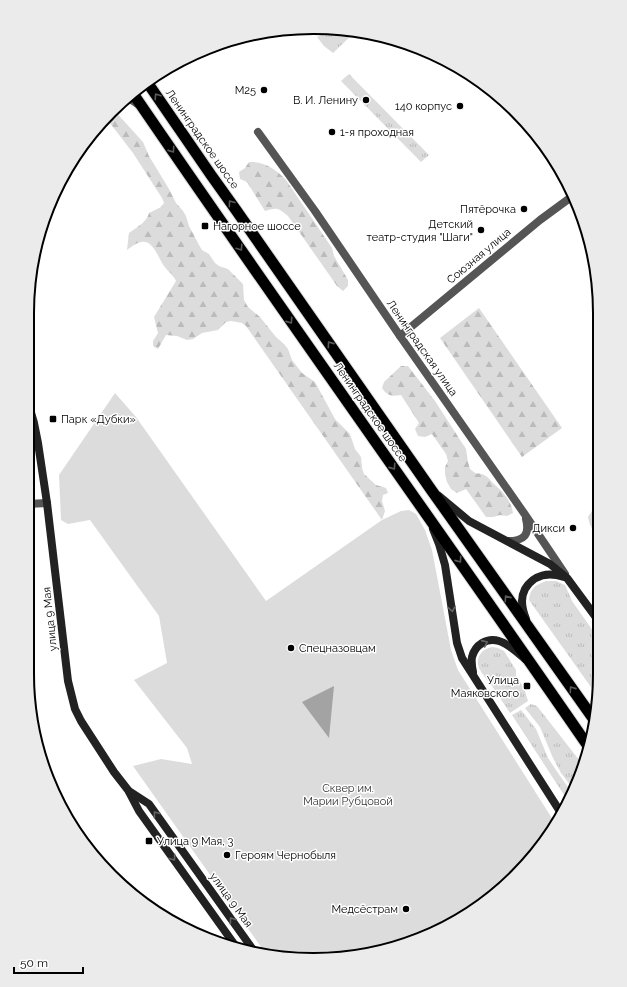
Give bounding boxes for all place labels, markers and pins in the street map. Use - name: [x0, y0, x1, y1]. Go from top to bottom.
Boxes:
- place label: М25: [235, 84, 256, 97]
- marker: М25: [259, 85, 269, 95]
- place label: В. И. Ленину: [293, 94, 358, 107]
- marker: В. И. Ленину: [361, 95, 371, 105]
- place label: 140 корпус: [395, 100, 452, 113]
- marker: 140 корпус: [455, 101, 465, 111]
- place label: 1-я проходная: [340, 126, 414, 139]
- marker: 1-я проходная: [327, 127, 337, 137]
- place label: Пятёрочка: [460, 203, 516, 216]
- marker: Пятёрочка: [519, 204, 529, 214]
- place label: Детский театр-студия "Шаги": [366, 218, 473, 244]
- place label: Нагорное шоссе: [213, 220, 301, 233]
- marker: Нагорное шоссе: [200, 221, 210, 231]
- marker: Детский театр-студия "Шаги": [476, 225, 486, 235]
- place label: Парк «Дубки»: [61, 413, 136, 426]
- marker: Парк «Дубки»: [48, 414, 58, 424]
- place label: Дикси: [532, 522, 565, 535]
- marker: Дикси: [568, 523, 578, 533]
- place label: Спецназовцам: [299, 642, 376, 655]
- marker: Спецназовцам: [286, 643, 296, 653]
- place label: Улица Маяковского: [451, 674, 519, 700]
- marker: Улица Маяковского: [522, 681, 532, 691]
- place label: Улица 9 Мая, 3: [157, 835, 234, 848]
- marker: Улица 9 Мая, 3: [144, 836, 154, 846]
- place label: Героям Чернобыля: [235, 849, 336, 862]
- marker: Героям Чернобыля: [222, 850, 232, 860]
- place label: Медсёстрам: [331, 903, 398, 916]
- marker: Медсёстрам: [401, 904, 411, 914]

